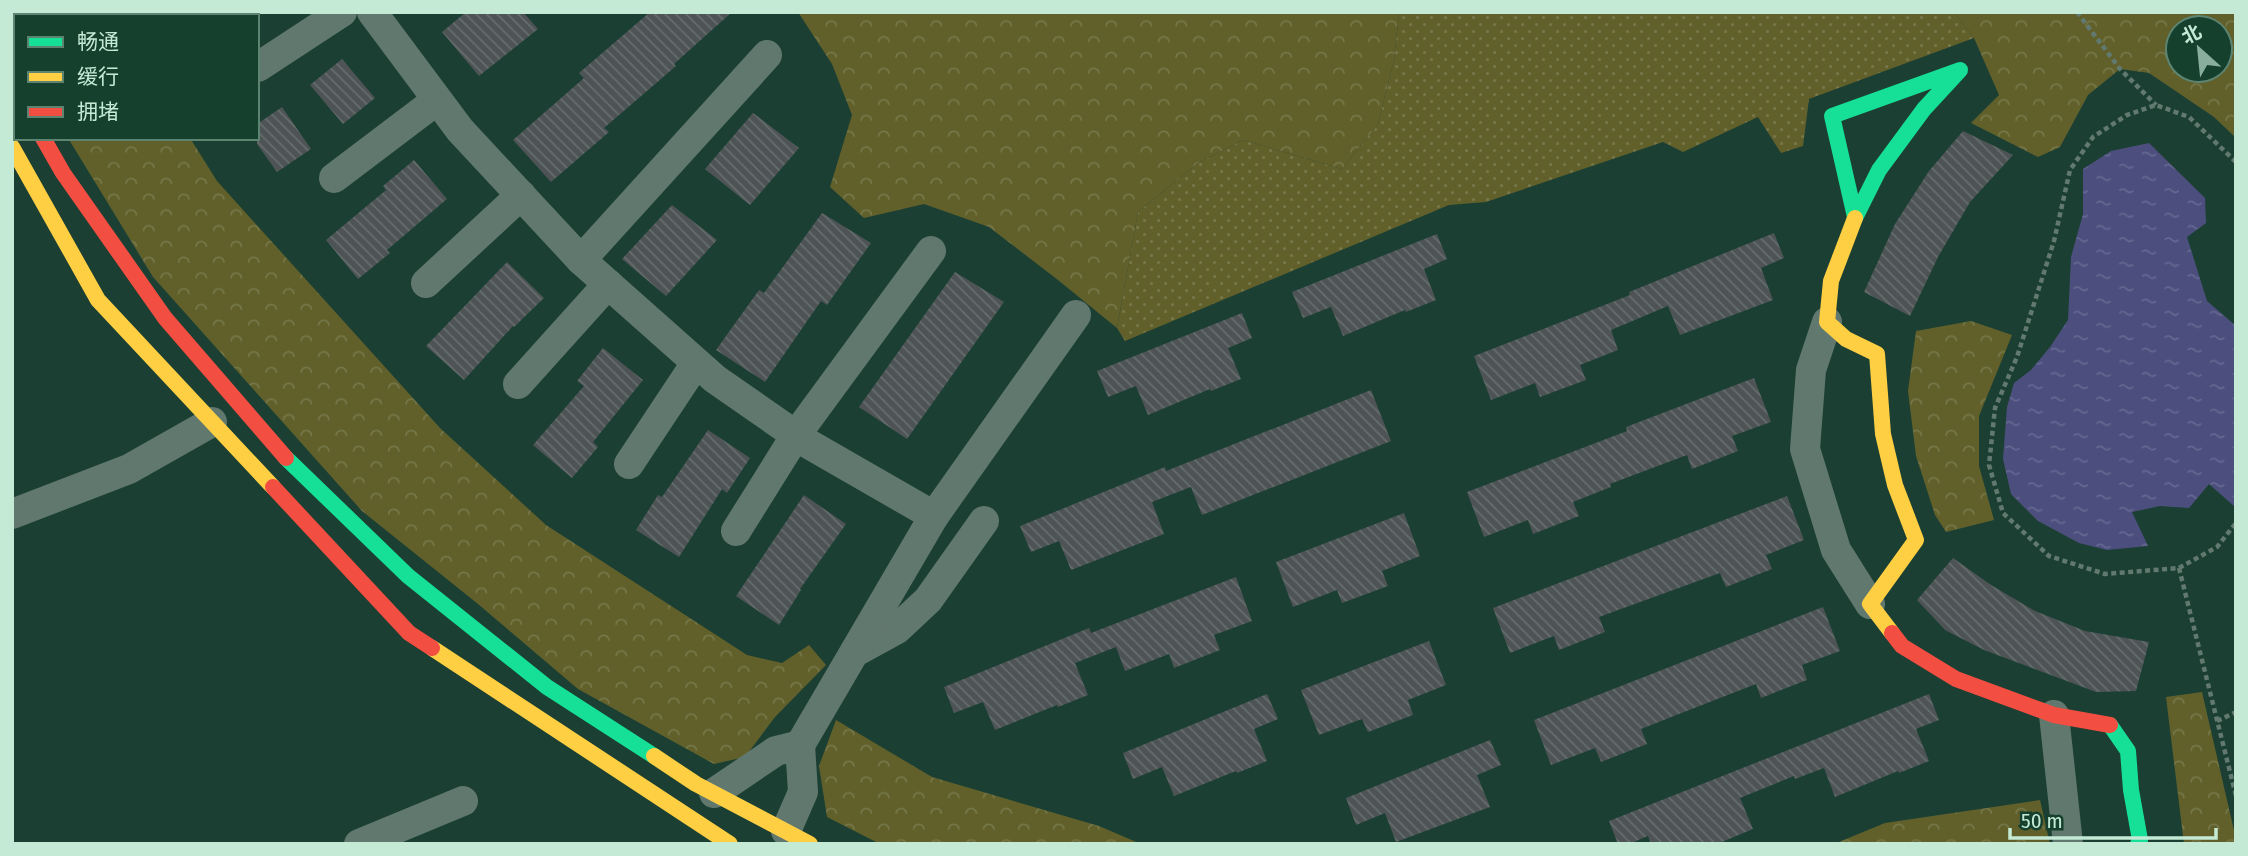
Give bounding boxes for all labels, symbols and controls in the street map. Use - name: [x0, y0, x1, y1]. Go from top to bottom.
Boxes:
- legend: [14, 14, 259, 140]
- north arrow: [2164, 14, 2234, 84]
- text: 北: [2178, 20, 2205, 49]
- text: 畅通: [77, 29, 119, 55]
- text: 缓行: [77, 64, 119, 90]
- text: 拥堵: [77, 99, 119, 125]
- scale bar: [2010, 796, 2216, 840]
- text: 50 m: [2021, 808, 2063, 834]

